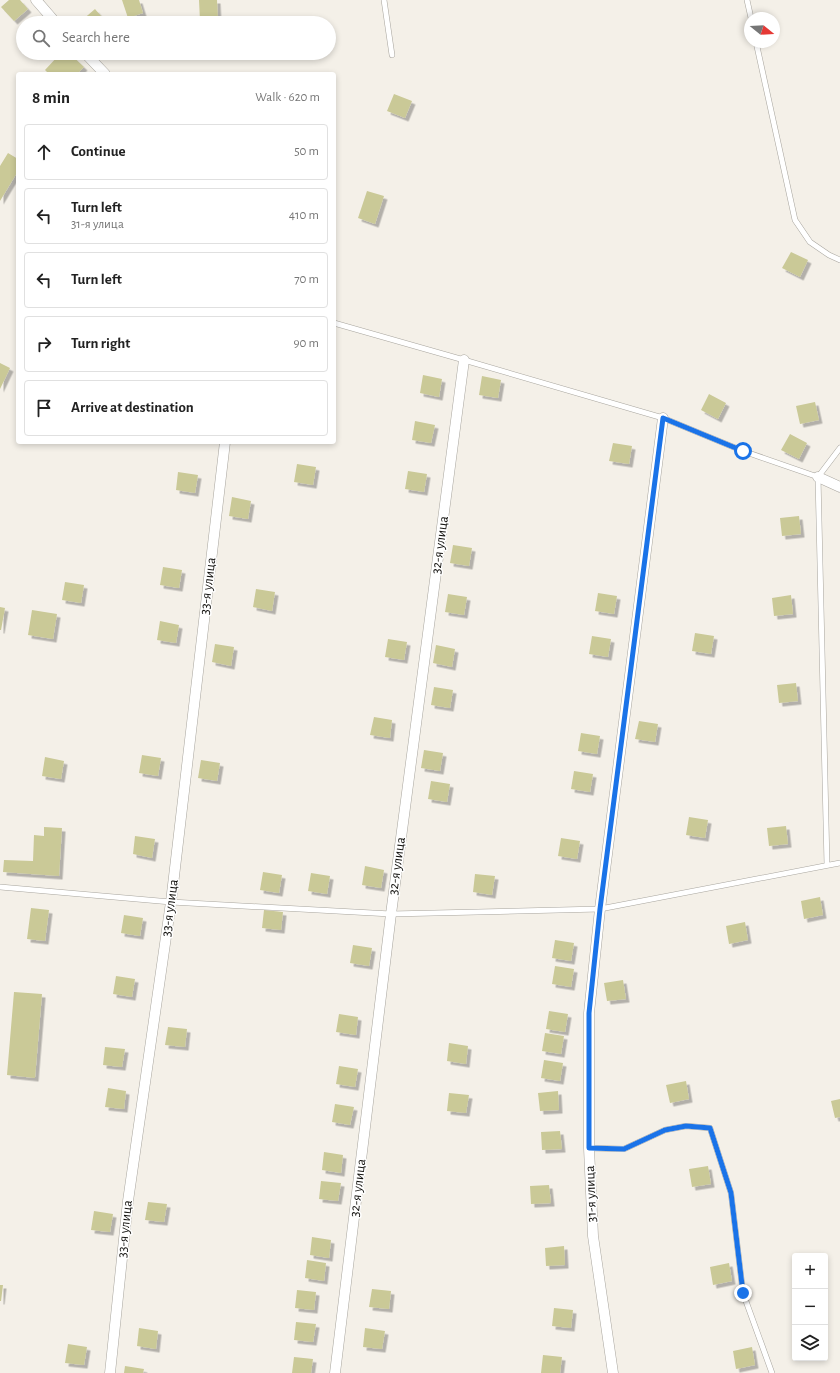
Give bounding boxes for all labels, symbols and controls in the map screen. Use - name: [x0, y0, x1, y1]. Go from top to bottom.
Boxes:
- north arrow: [744, 12, 780, 48]
- search box: [16, 16, 336, 60]
- icon: search: [30, 27, 52, 49]
- text: Search here: [62, 30, 130, 45]
- text: 8 min: [32, 89, 70, 106]
- text: Walk · 620 m: [255, 91, 320, 104]
- icon: ahead: [33, 141, 55, 163]
- text: Continue: [71, 144, 126, 159]
- text: 50 m: [294, 145, 319, 158]
- text: Turn left: [71, 200, 122, 215]
- icon: left: [33, 205, 55, 227]
- text: 410 m: [289, 209, 319, 222]
- text: 31-я улица: [71, 218, 124, 231]
- icon: left: [33, 269, 55, 291]
- text: Turn left: [71, 272, 122, 287]
- text: 70 m: [294, 273, 319, 286]
- icon: right: [33, 333, 55, 355]
- text: Turn right: [71, 336, 130, 351]
- text: 90 m: [293, 337, 319, 350]
- icon: arrive: [33, 397, 55, 419]
- text: Arrive at destination: [71, 400, 194, 415]
- route start: [734, 442, 752, 460]
- street label: 32-я улица: [429, 514, 451, 575]
- street label: 33-я улица: [198, 556, 219, 616]
- street label: 32-я улица: [386, 835, 408, 896]
- street label: 33-я улица: [159, 878, 181, 938]
- street label: 32-я улица: [347, 1158, 369, 1218]
- street label: 31-я улица: [583, 1165, 599, 1223]
- street label: 33-я улица: [115, 1199, 135, 1259]
- map controls: [792, 1253, 828, 1361]
- button: +: [792, 1253, 828, 1289]
- route end: [734, 1284, 752, 1302]
- button: −: [792, 1289, 828, 1325]
- button: layers: [792, 1325, 828, 1361]

